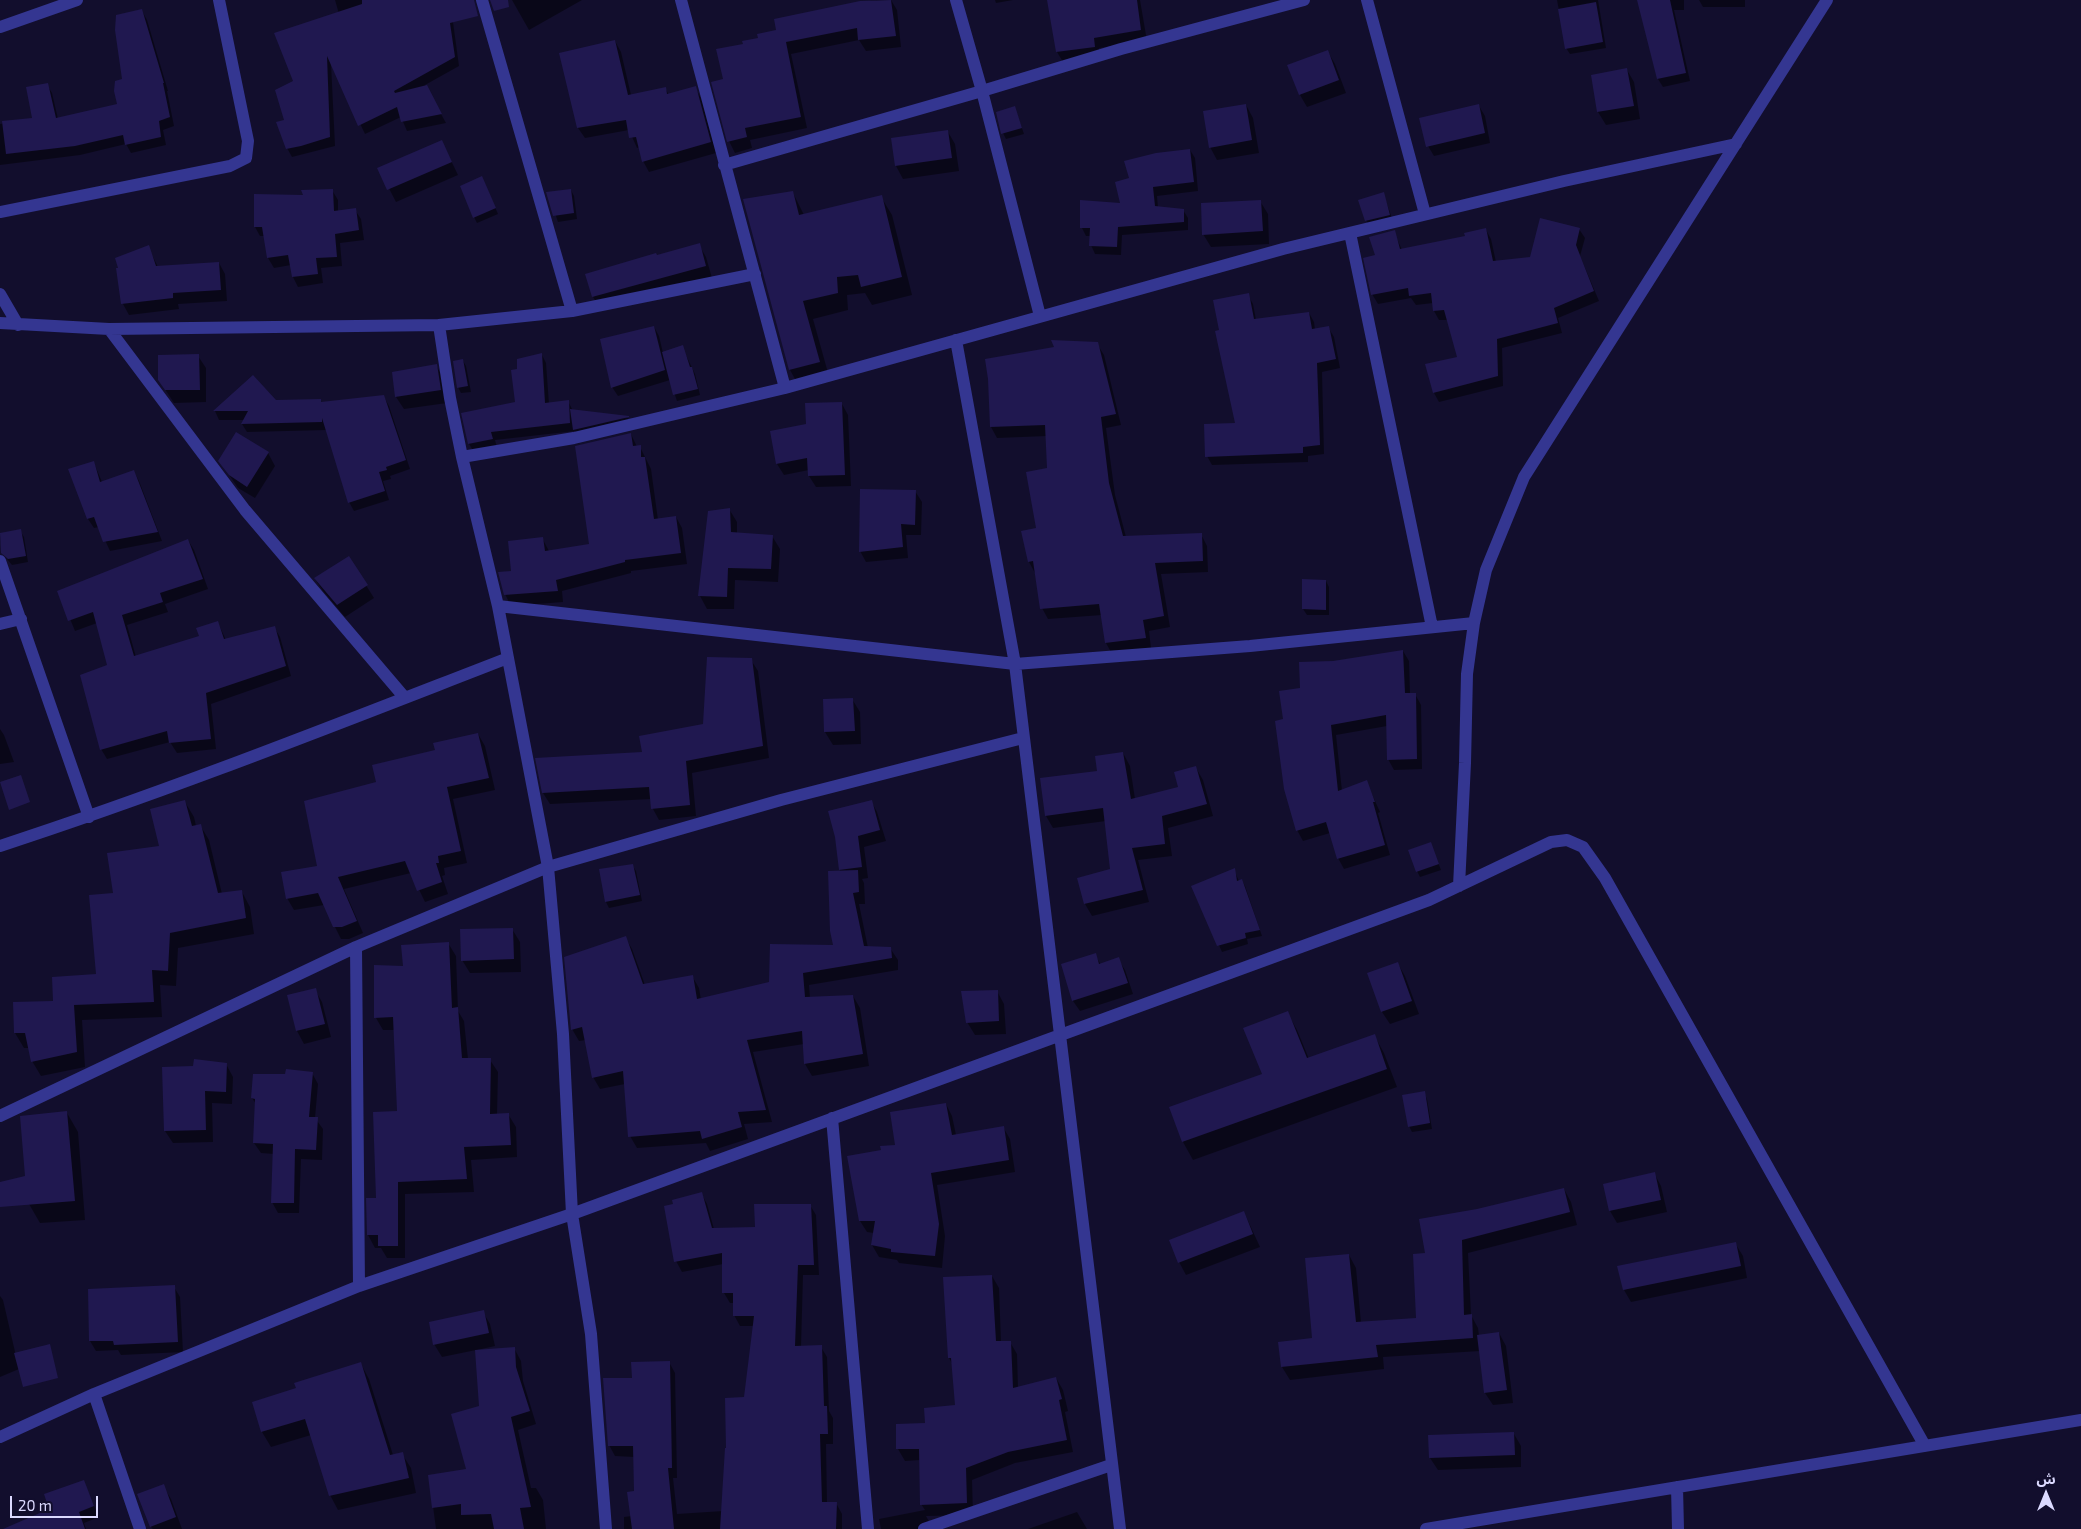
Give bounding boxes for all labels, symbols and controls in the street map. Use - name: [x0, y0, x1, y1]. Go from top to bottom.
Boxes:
- north arrow: [2021, 1469, 2071, 1519]
- text: ش: [2036, 1470, 2056, 1487]
- scale bar: [12, 1486, 100, 1518]
- text: 20 m: [18, 1496, 52, 1514]

